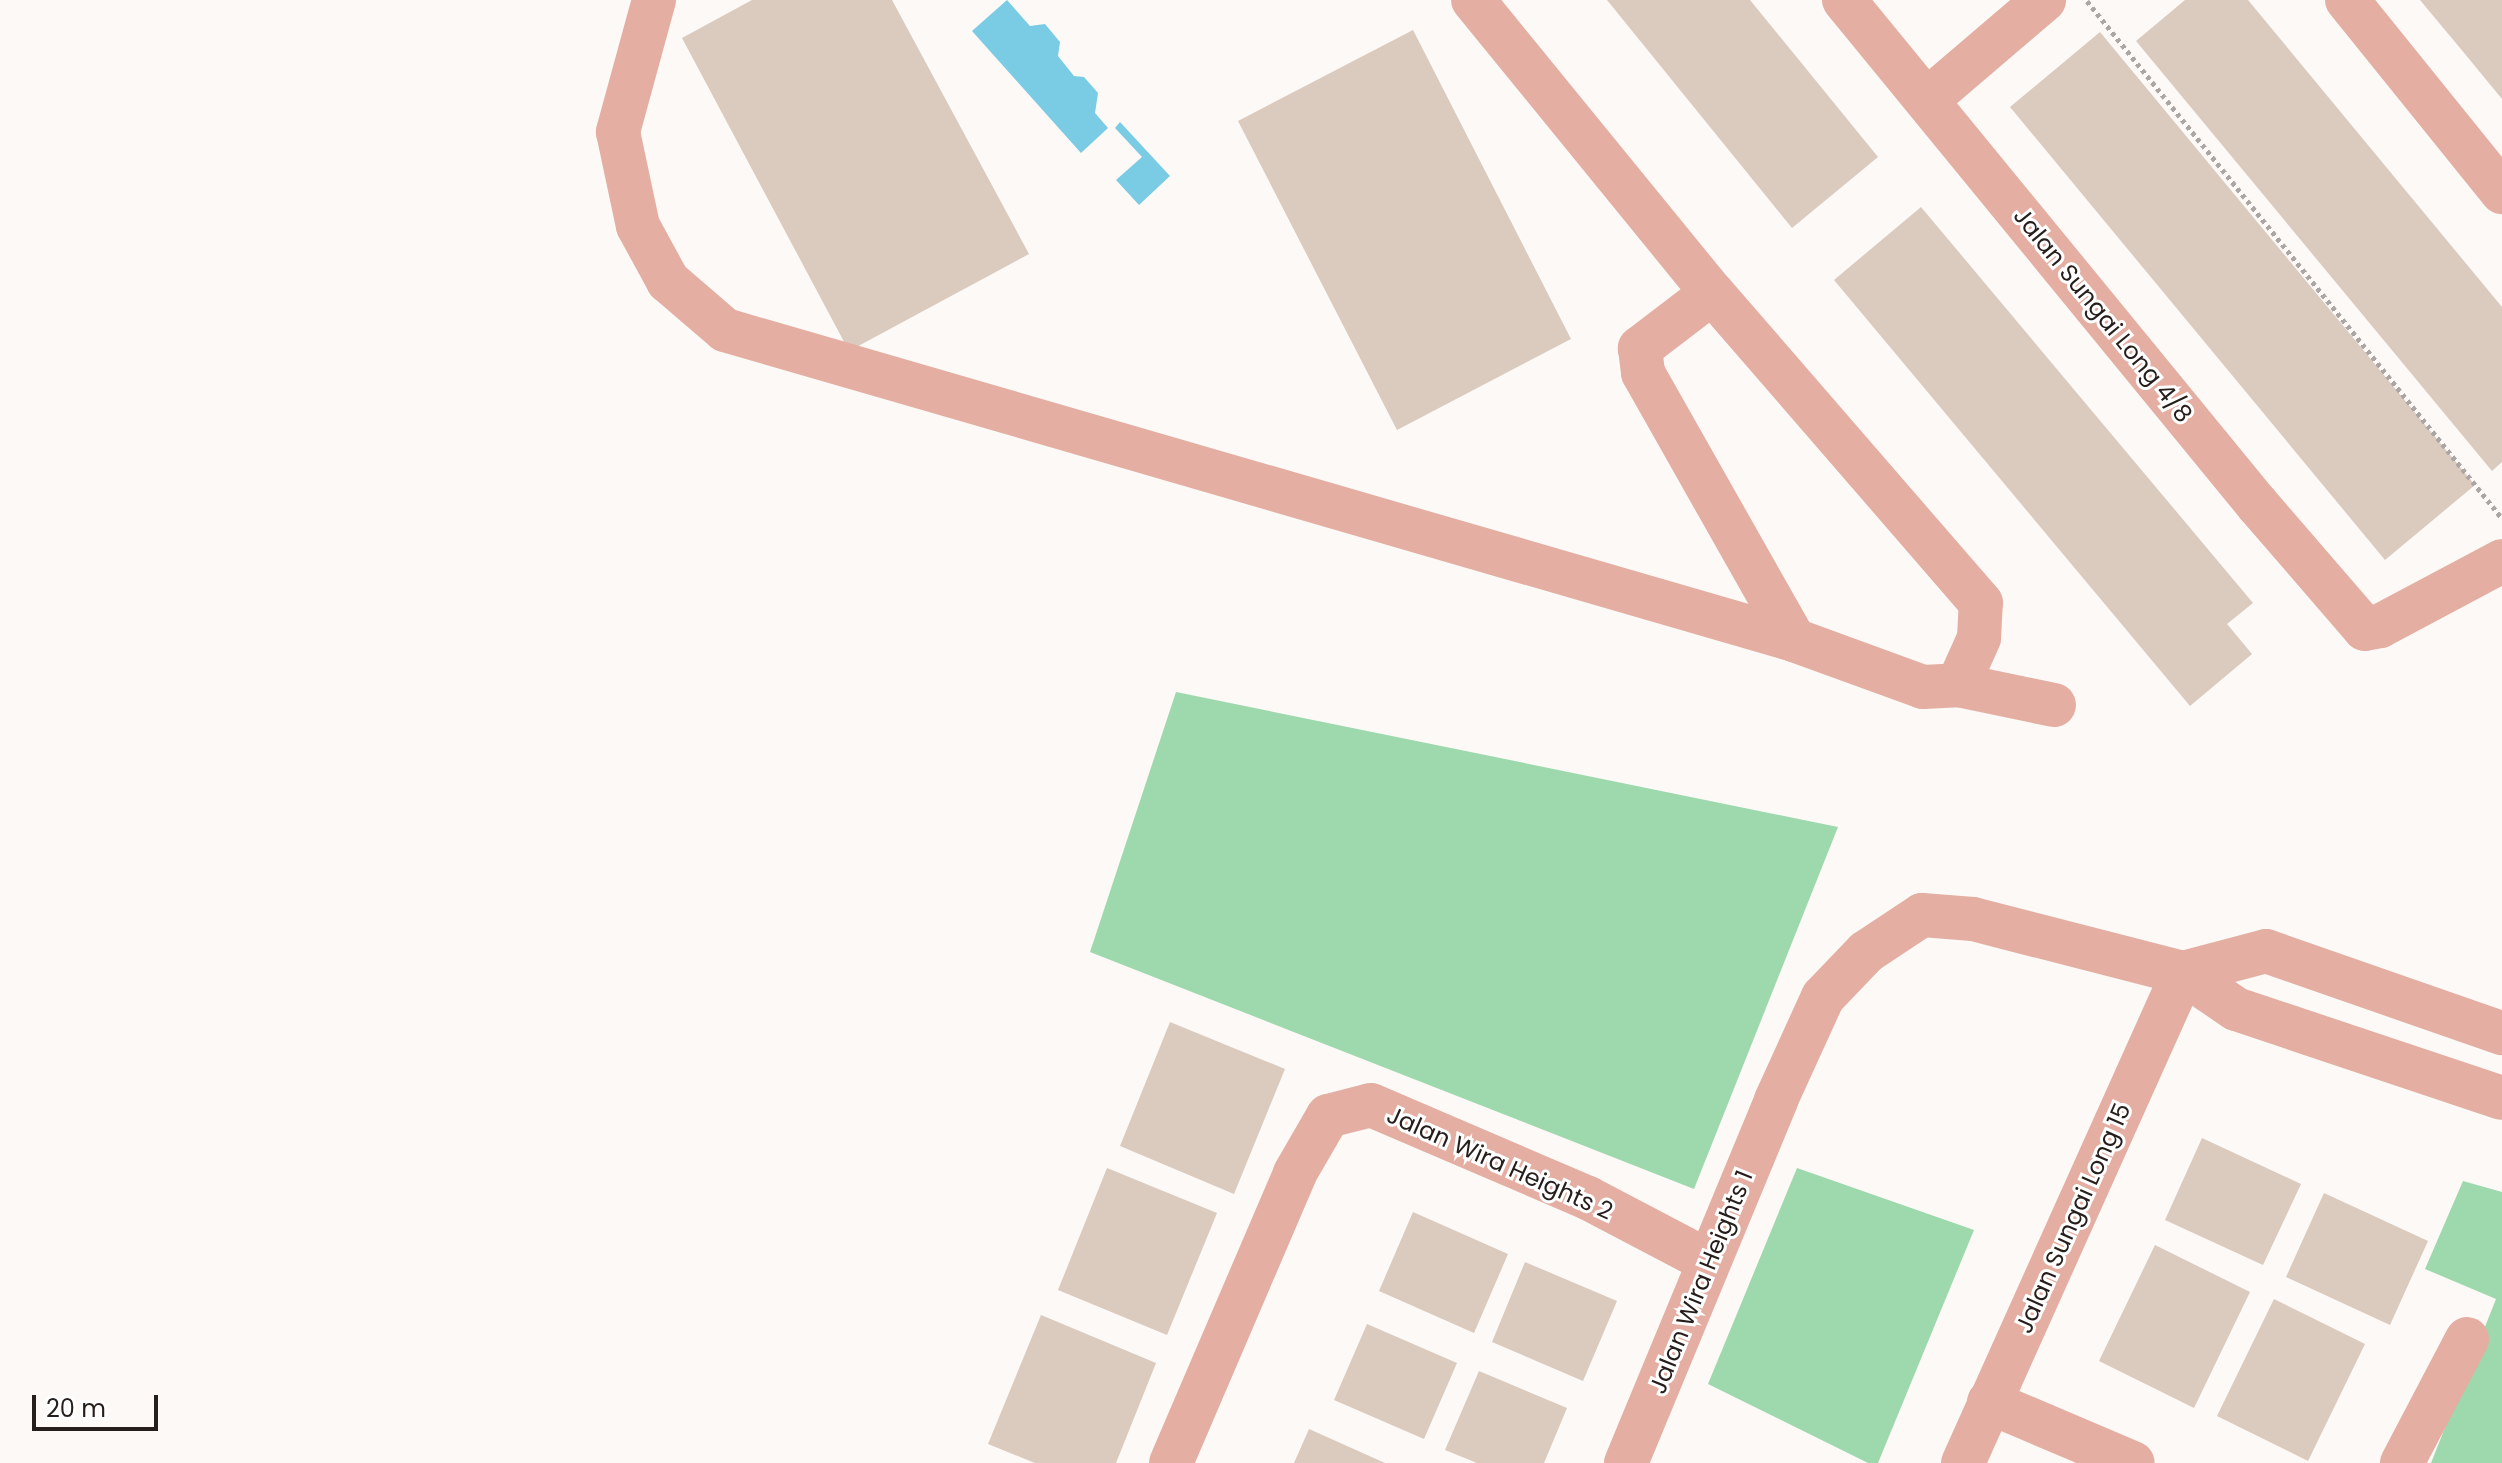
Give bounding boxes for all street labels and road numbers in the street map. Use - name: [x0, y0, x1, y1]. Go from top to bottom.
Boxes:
- street label: Jalan Sungai Long 4/8: [2008, 202, 2198, 428]
- street label: Jalan Sungai Long 15: [2009, 1098, 2137, 1338]
- street label: Jalan Wira Heights 2: [1383, 1100, 1617, 1226]
- street label: Jalan Wira Heights 1: [1643, 1166, 1759, 1398]

